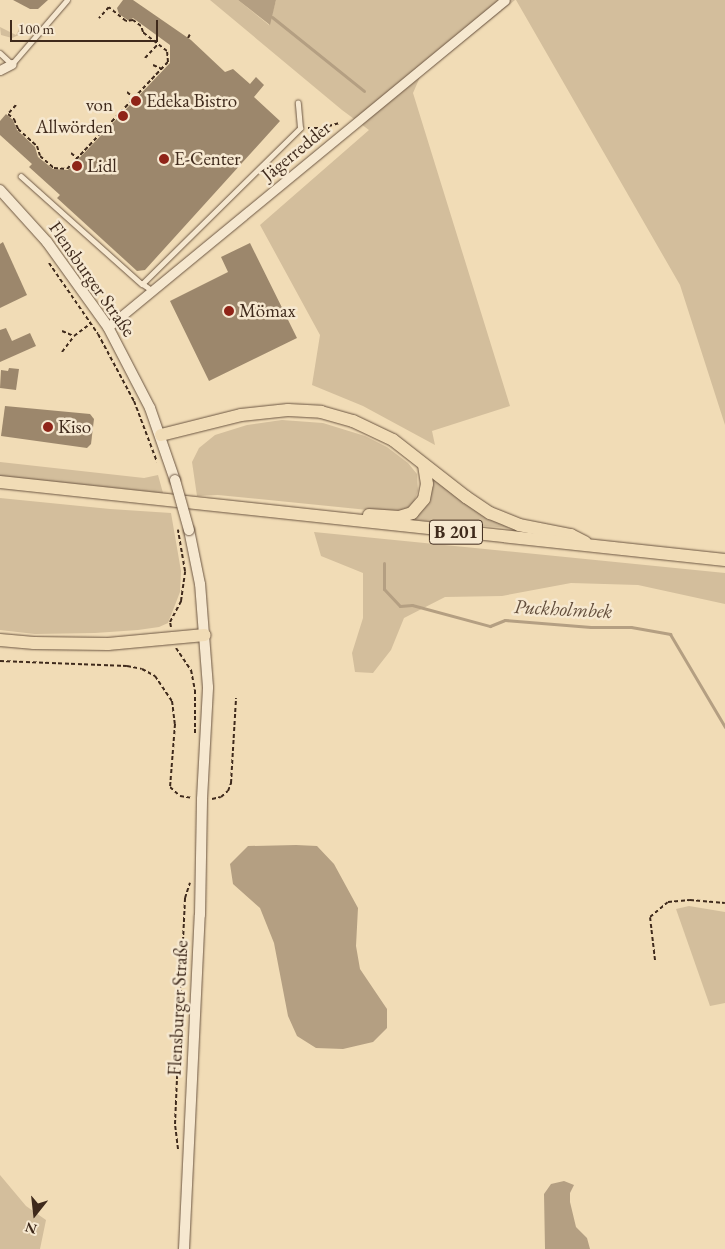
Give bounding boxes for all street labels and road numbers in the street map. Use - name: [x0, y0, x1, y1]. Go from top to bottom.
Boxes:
- street label: Jägerredder: [257, 116, 335, 186]
- street label: Flensburger Straße: [44, 217, 140, 341]
- road number: B 201: [428, 516, 484, 548]
- street label: Flensburger Straße: [163, 940, 193, 1076]

